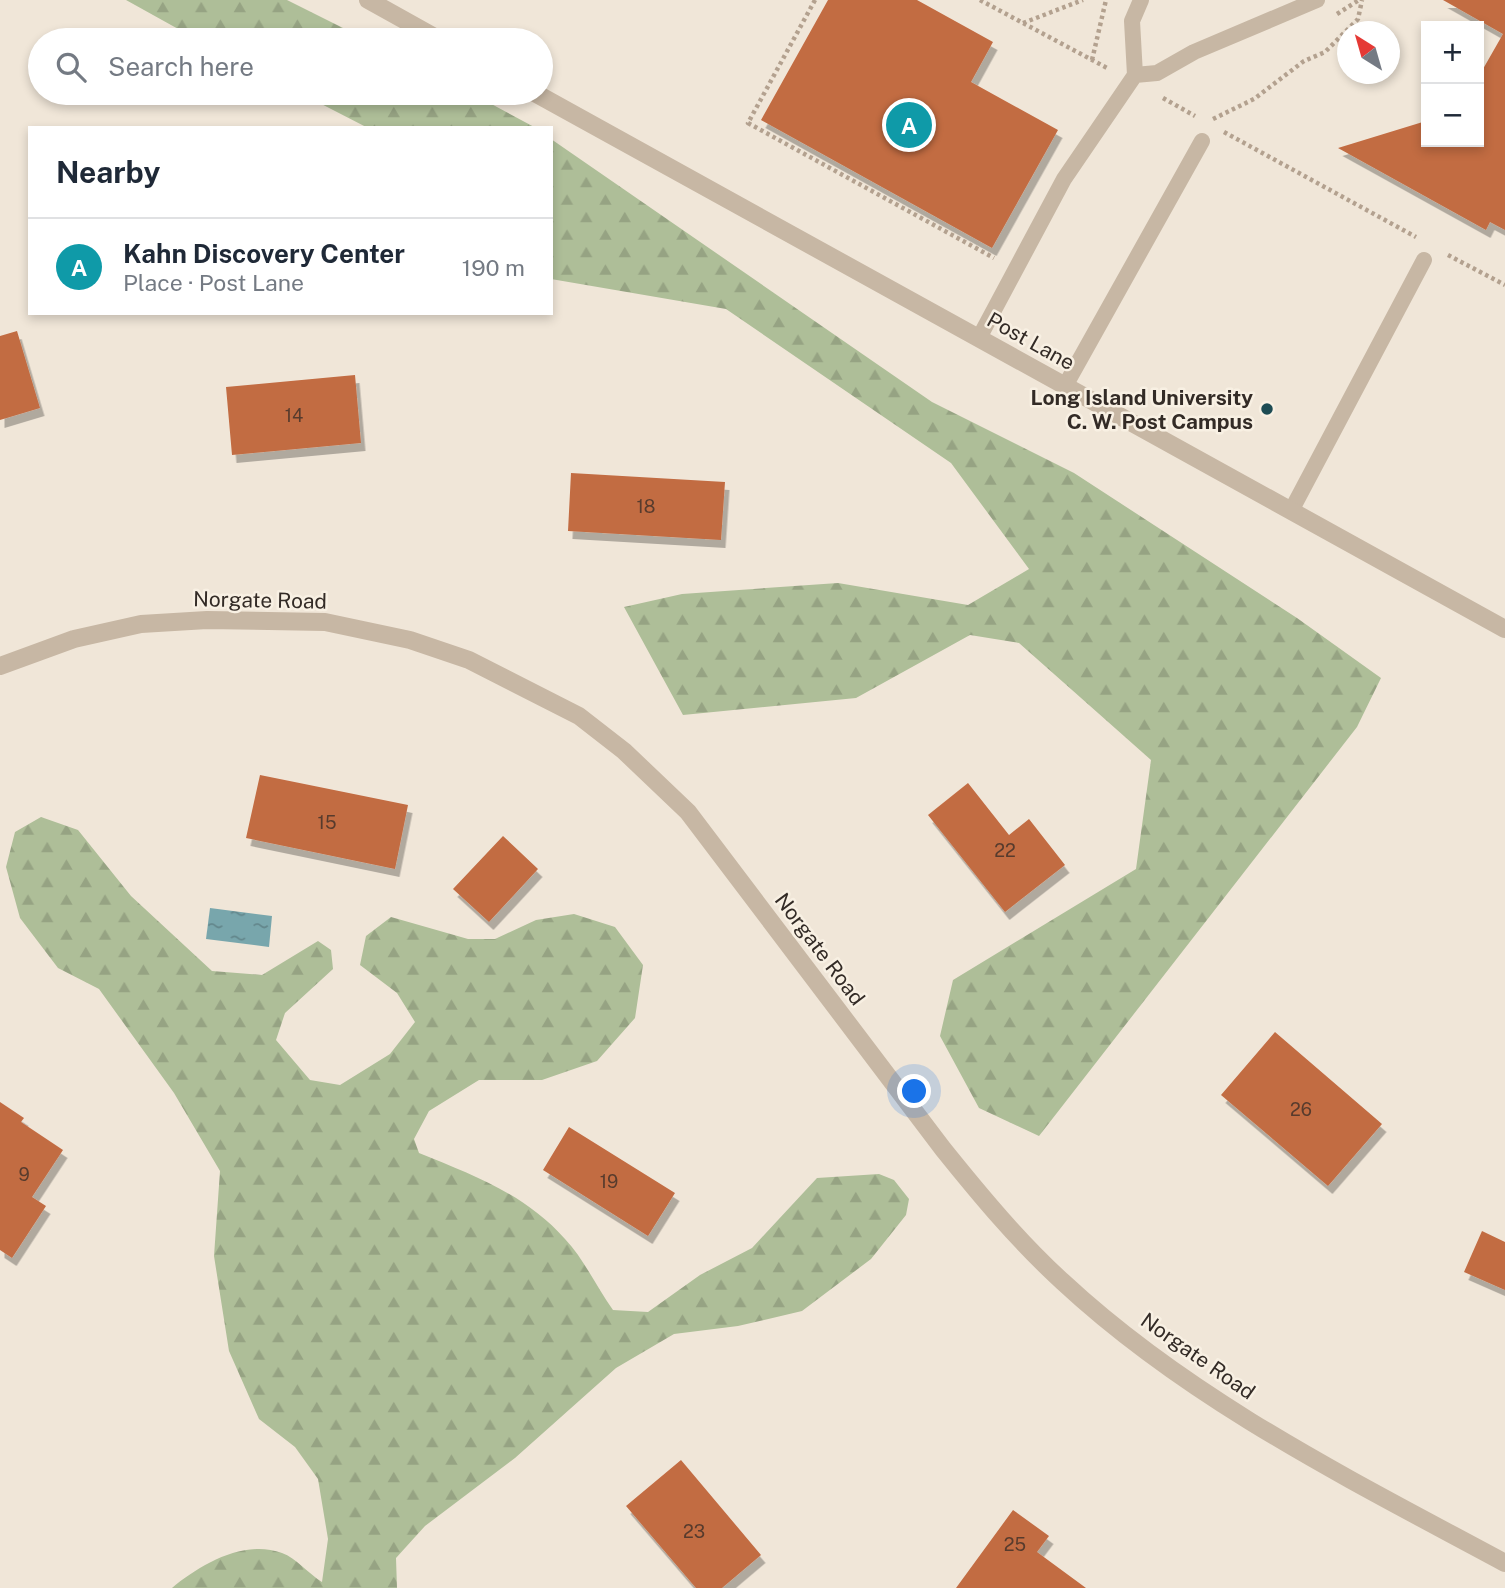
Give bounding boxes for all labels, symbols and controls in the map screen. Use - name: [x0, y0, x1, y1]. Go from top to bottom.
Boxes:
- north arrow: [1337, 21, 1400, 84]
- map controls: [1421, 21, 1484, 147]
- button: +: [1421, 21, 1484, 84]
- search box: [28, 28, 553, 105]
- icon: search: [52, 48, 90, 86]
- text: Search here: [108, 51, 254, 82]
- button: −: [1421, 84, 1484, 147]
- pin: A: [886, 99, 932, 151]
- text: Nearby: [56, 154, 160, 190]
- text: Kahn Discovery Center: [123, 238, 405, 269]
- text: A: [71, 254, 87, 281]
- text: 190 m: [462, 254, 525, 281]
- text: Place · Post Lane: [123, 269, 304, 296]
- street label: Post Lane: [983, 307, 1079, 375]
- place label: Long Island University C. W. Post Campus: [1031, 385, 1253, 434]
- marker: Long Island University C. W. Post Campus: [1259, 401, 1275, 417]
- house number: 14: [285, 405, 303, 426]
- house number: 18: [637, 496, 655, 517]
- street label: Norgate Road: [193, 586, 327, 614]
- house number: 15: [318, 812, 336, 833]
- house number: 22: [994, 840, 1016, 861]
- street label: Norgate Road: [770, 888, 870, 1010]
- your location: [897, 1074, 931, 1108]
- house number: 26: [1290, 1099, 1312, 1120]
- house number: 9: [18, 1164, 30, 1185]
- house number: 19: [600, 1171, 618, 1192]
- street label: Norgate Road: [1136, 1307, 1260, 1405]
- house number: 23: [683, 1521, 705, 1542]
- house number: 25: [1004, 1534, 1026, 1555]

